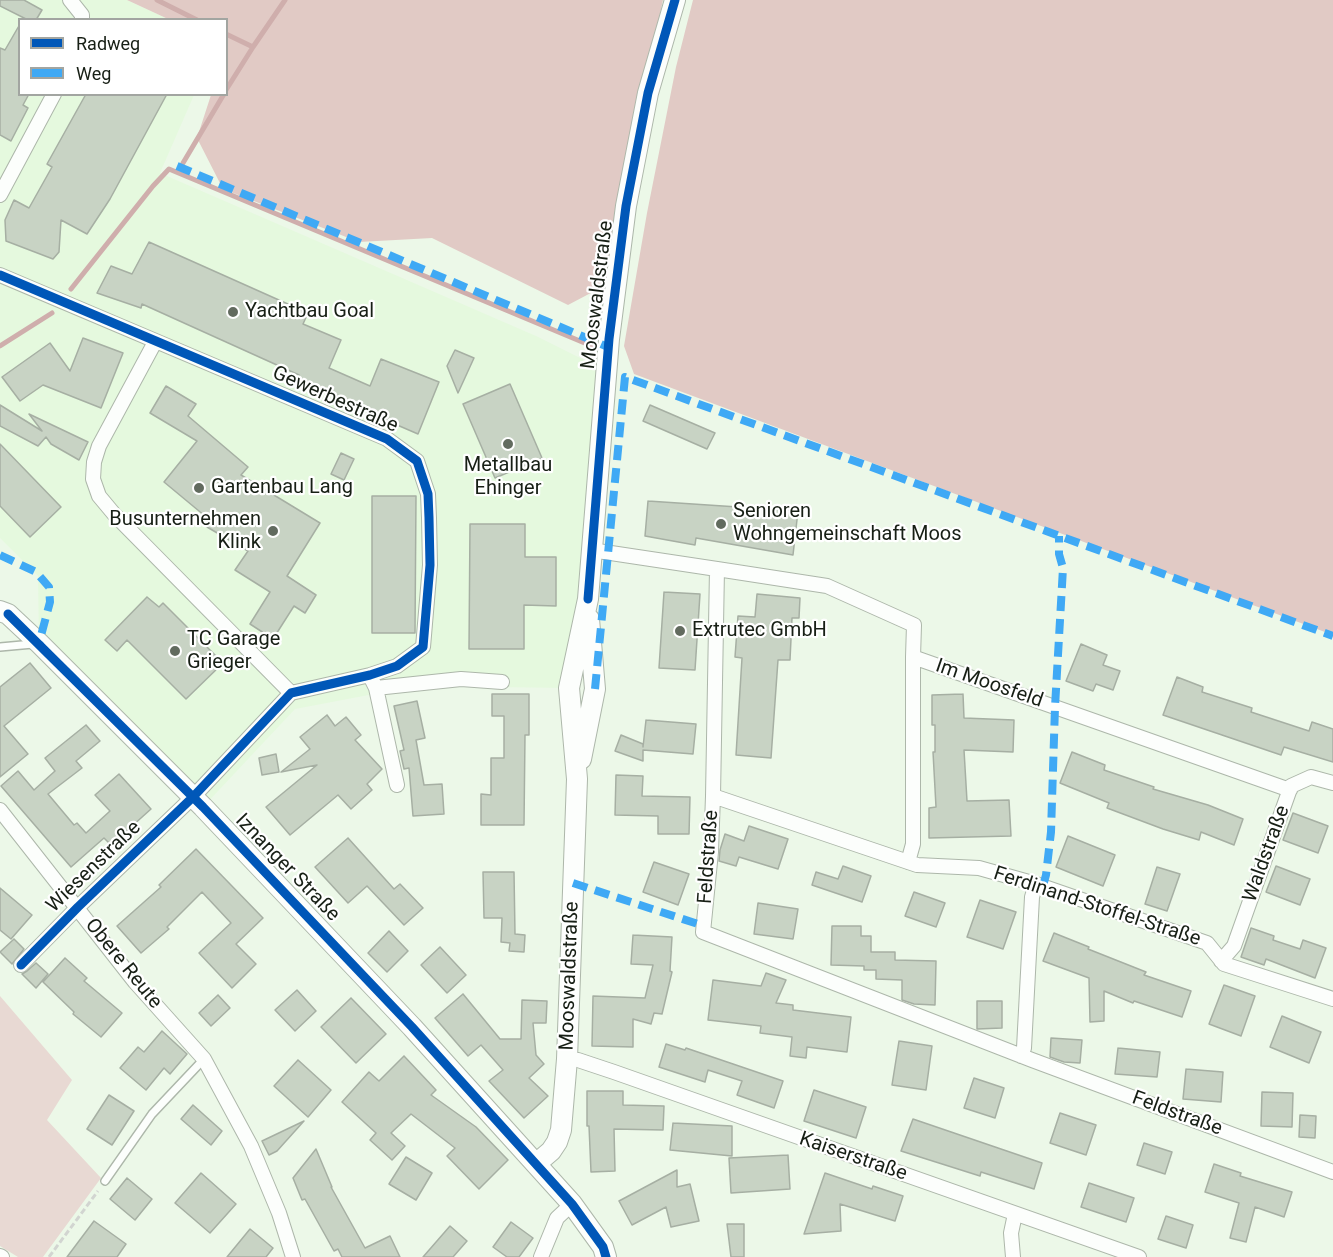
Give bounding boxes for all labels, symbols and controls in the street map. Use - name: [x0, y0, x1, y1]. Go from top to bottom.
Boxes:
- legend: [18, 18, 228, 96]
- text: Radweg: [76, 33, 140, 54]
- text: Weg: [76, 63, 111, 84]
- street label: Mooswaldstraße: [577, 219, 619, 371]
- place label: Yachtbau Goal: [245, 300, 374, 324]
- marker: Yachtbau Goal: [226, 305, 240, 319]
- street label: Gewerbestraße: [268, 362, 402, 438]
- marker: Metallbau Ehinger: [501, 437, 515, 451]
- place label: Metallbau Ehinger: [464, 454, 552, 501]
- place label: Gartenbau Lang: [211, 476, 353, 500]
- marker: Gartenbau Lang: [192, 481, 206, 495]
- place label: Senioren Wohngemeinschaft Moos: [733, 500, 962, 547]
- place label: Busunternehmen Klink: [109, 508, 261, 555]
- marker: Senioren Wohngemeinschaft Moos: [714, 517, 728, 531]
- marker: Busunternehmen Klink: [266, 524, 280, 538]
- place label: Extrutec GmbH: [692, 619, 827, 643]
- marker: Extrutec GmbH: [673, 624, 687, 638]
- place label: TC Garage Grieger: [187, 628, 280, 675]
- marker: TC Garage Grieger: [168, 644, 182, 658]
- street label: Im Moosfeld: [932, 654, 1046, 714]
- street label: Waldstraße: [1238, 802, 1296, 906]
- street label: Iznanger Straße: [230, 809, 344, 927]
- street label: Feldstraße: [694, 809, 724, 905]
- street label: Wiesenstraße: [42, 816, 146, 918]
- street label: Ferdinand-Stoffel-Straße: [990, 862, 1204, 952]
- street label: Mooswaldstraße: [555, 901, 585, 1051]
- street label: Obere Reute: [79, 914, 167, 1014]
- street label: Feldstraße: [1129, 1087, 1225, 1141]
- street label: Kaiserstraße: [796, 1127, 910, 1187]

